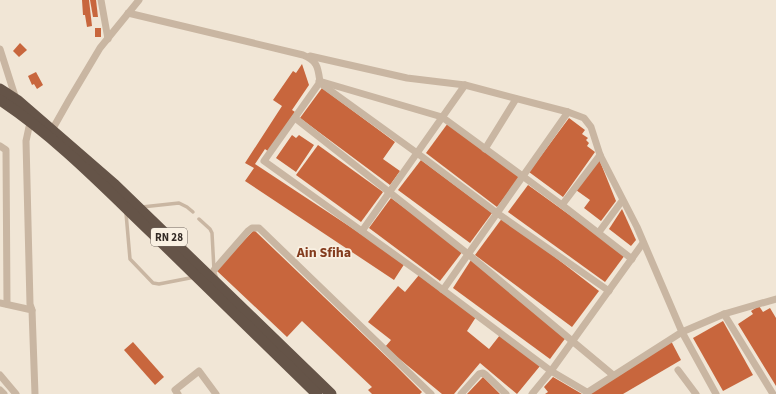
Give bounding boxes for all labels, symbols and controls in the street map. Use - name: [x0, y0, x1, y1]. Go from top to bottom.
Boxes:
- road number: RN 28: [151, 228, 187, 246]
- district label: Ain Sfiha: [296, 243, 351, 263]

